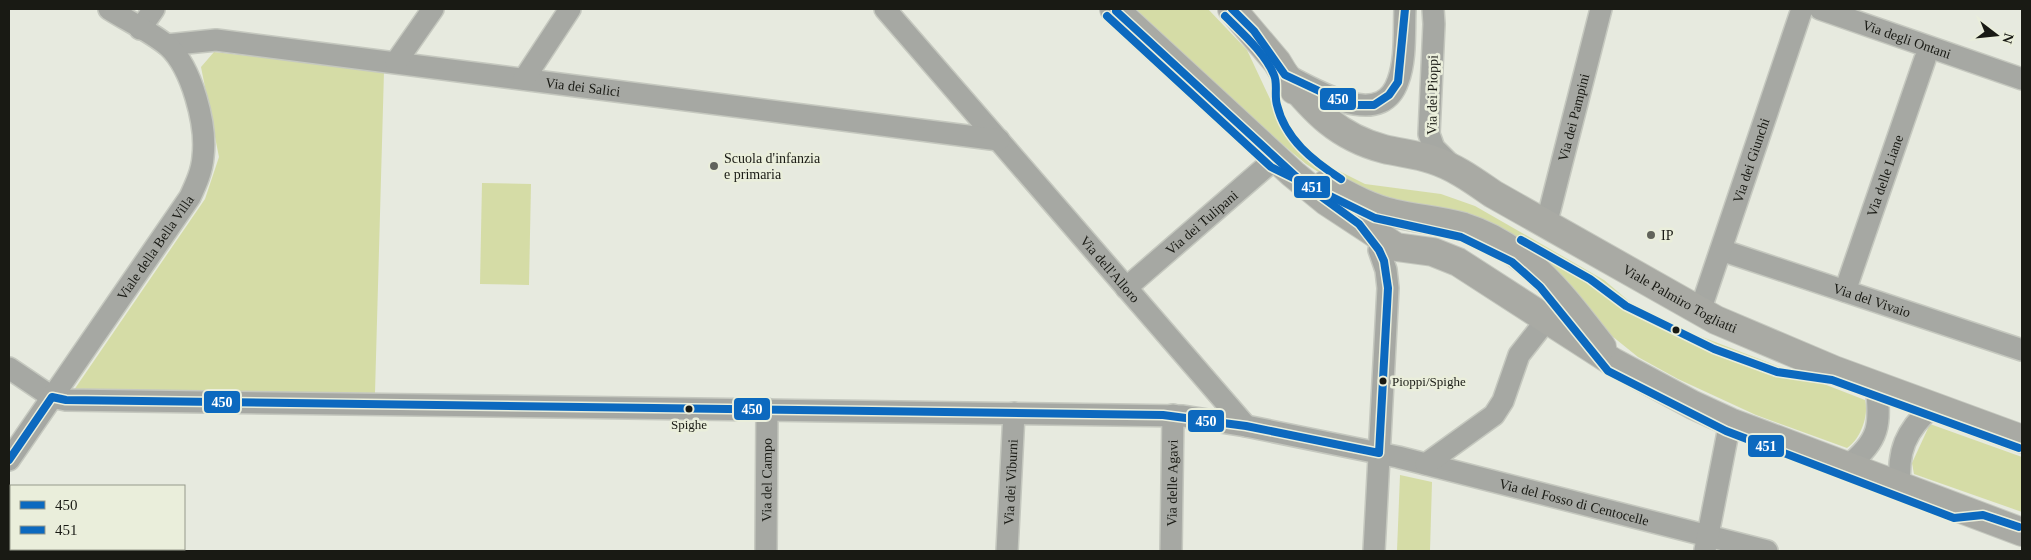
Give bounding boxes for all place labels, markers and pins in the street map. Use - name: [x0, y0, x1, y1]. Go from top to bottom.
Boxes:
- place label: Scuola d'infanzia e primaria: [724, 151, 821, 182]
- marker: Scuola d'infanzia e primaria: [708, 160, 720, 172]
- place label: IP: [1661, 228, 1674, 243]
- marker: IP: [1645, 229, 1657, 241]
- unlabelled marker: [1671, 325, 1681, 335]
- place label: Pioppi/Spighe: [1392, 374, 1466, 389]
- marker: Pioppi/Spighe: [1378, 376, 1388, 386]
- marker: Spighe: [684, 404, 694, 414]
- place label: Spighe: [671, 417, 707, 432]

